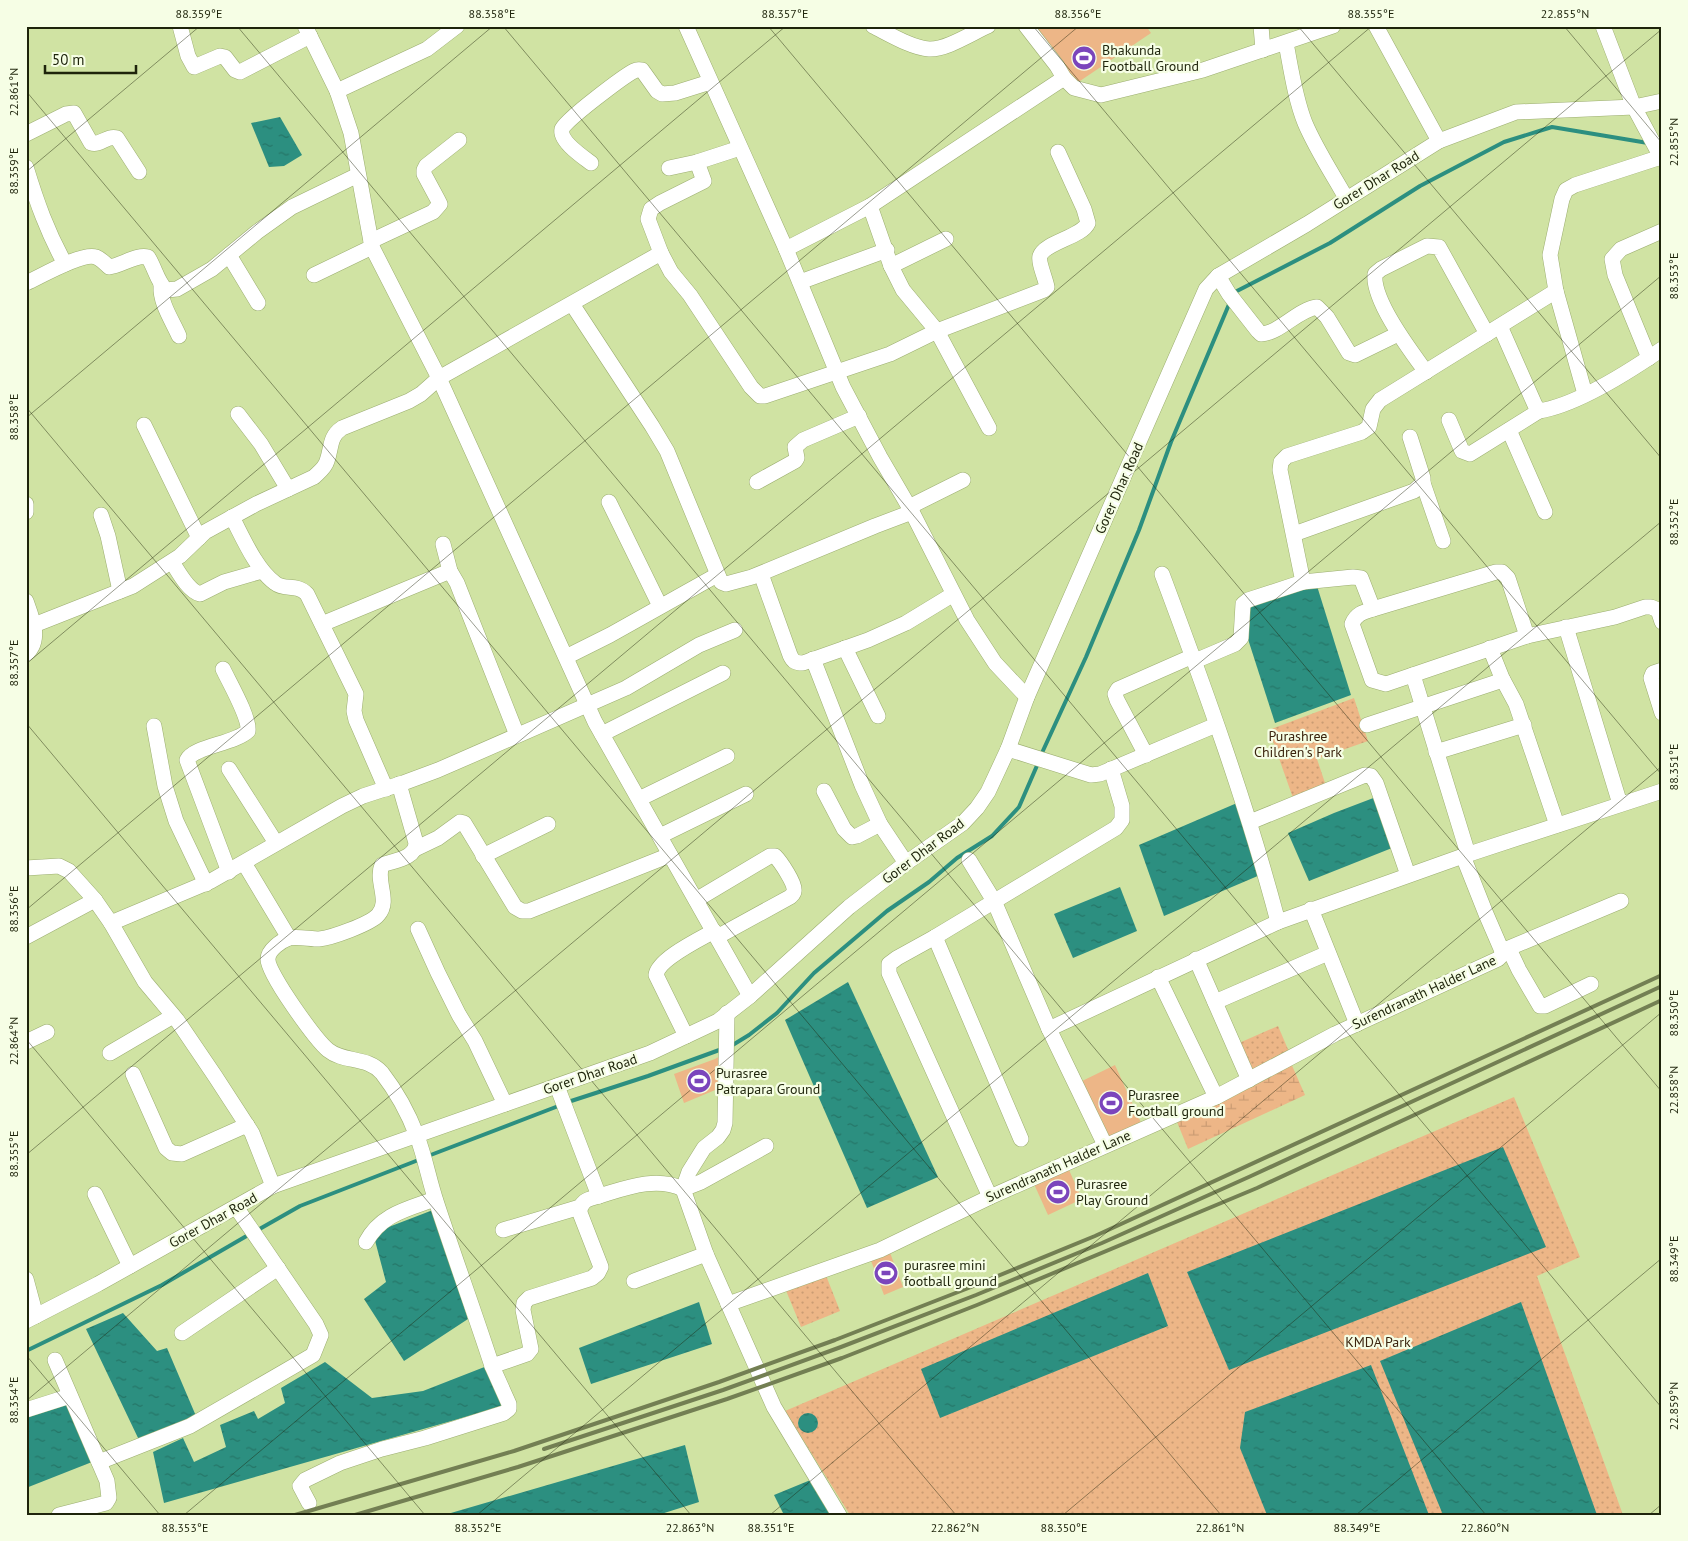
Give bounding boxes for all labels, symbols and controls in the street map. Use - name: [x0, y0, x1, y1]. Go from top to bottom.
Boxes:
- text: 88.359°E: [176, 6, 222, 21]
- text: 88.358°E: [469, 6, 515, 21]
- text: 88.357°E: [762, 6, 808, 21]
- text: 88.356°E: [1055, 6, 1101, 21]
- text: 88.355°E: [1348, 6, 1394, 21]
- text: 22.855°N: [1541, 6, 1589, 21]
- place label: Bhakunda Football Ground: [1102, 41, 1199, 75]
- scale bar: [45, 42, 136, 74]
- sports icon: Bhakunda Football Ground: [1071, 45, 1097, 71]
- text: 50 m: [52, 50, 85, 69]
- text: 22.861°N: [6, 68, 21, 116]
- text: 22.855°N: [1666, 118, 1681, 166]
- street label: Gorer Dhar Road: [1330, 146, 1422, 214]
- text: 88.359°E: [6, 148, 21, 194]
- text: 88.353°E: [1666, 253, 1681, 299]
- text: 88.358°E: [6, 394, 21, 440]
- street label: Gorer Dhar Road: [1091, 439, 1147, 537]
- text: 88.352°E: [1666, 499, 1681, 545]
- text: 88.357°E: [6, 640, 21, 686]
- park label: Purashree Children's Park: [1254, 727, 1342, 761]
- text: 88.351°E: [1666, 744, 1681, 790]
- street label: Gorer Dhar Road: [878, 814, 968, 888]
- text: 88.356°E: [6, 886, 21, 932]
- street label: Surendranath Halder Lane: [1349, 951, 1499, 1033]
- text: 88.350°E: [1666, 990, 1681, 1036]
- text: 22.864°N: [6, 1017, 21, 1065]
- street label: Gorer Dhar Road: [541, 1049, 639, 1099]
- place label: Purasree Patrapara Ground: [716, 1064, 820, 1098]
- text: 22.858°N: [1666, 1066, 1681, 1114]
- sports icon: Purasree Patrapara Ground: [686, 1068, 712, 1094]
- place label: Purasree Football ground: [1128, 1086, 1224, 1120]
- sports icon: Purasree Football ground: [1098, 1090, 1124, 1116]
- street label: Surendranath Halder Lane: [983, 1126, 1133, 1206]
- text: 88.355°E: [6, 1131, 21, 1177]
- place label: Purasree Play Ground: [1076, 1175, 1148, 1209]
- sports icon: Purasree Play Ground: [1045, 1179, 1071, 1205]
- street label: Gorer Dhar Road: [166, 1188, 260, 1252]
- text: 88.349°E: [1666, 1236, 1681, 1282]
- place label: purasree mini football ground: [904, 1256, 997, 1290]
- sports icon: purasree mini football ground: [873, 1260, 899, 1286]
- park label: KMDA Park: [1345, 1333, 1411, 1351]
- text: 88.354°E: [6, 1377, 21, 1423]
- text: 22.859°N: [1666, 1382, 1681, 1430]
- text: 88.353°E: [162, 1520, 208, 1535]
- text: 88.352°E: [455, 1520, 501, 1535]
- text: 22.863°N: [666, 1520, 714, 1535]
- text: 88.351°E: [748, 1520, 794, 1535]
- text: 22.862°N: [931, 1520, 979, 1535]
- text: 88.350°E: [1041, 1520, 1087, 1535]
- text: 22.861°N: [1196, 1520, 1244, 1535]
- text: 88.349°E: [1334, 1520, 1380, 1535]
- text: 22.860°N: [1461, 1520, 1509, 1535]

